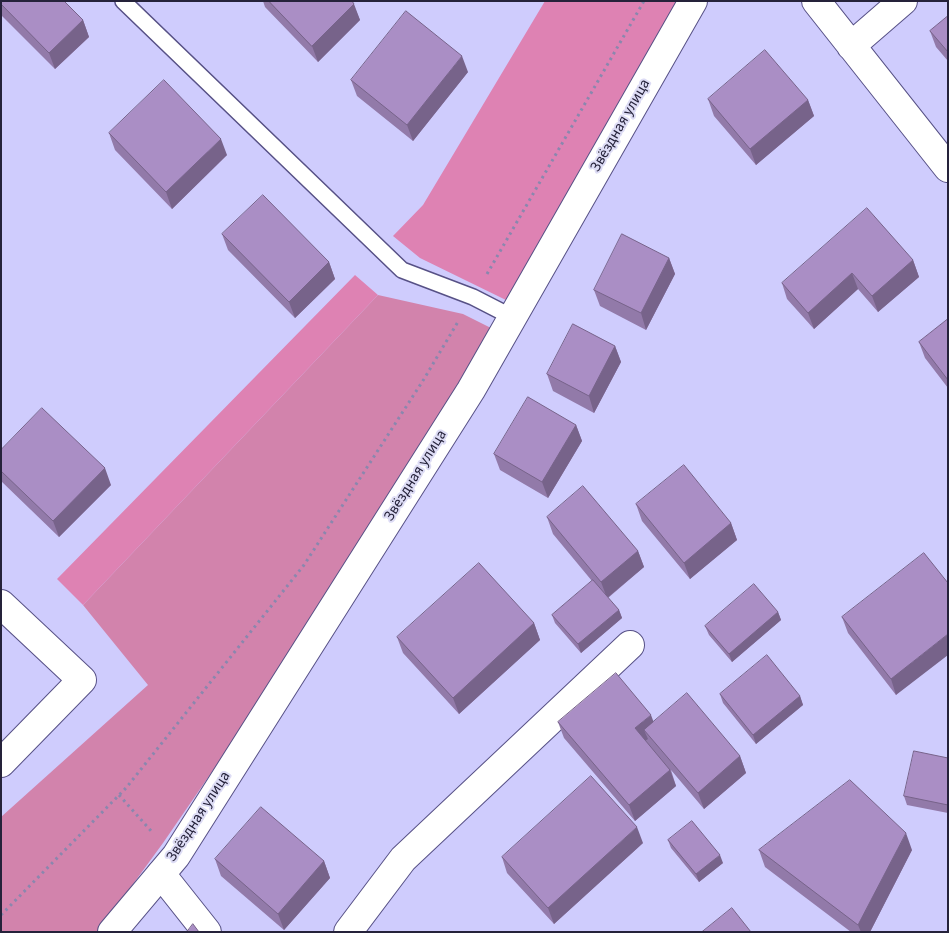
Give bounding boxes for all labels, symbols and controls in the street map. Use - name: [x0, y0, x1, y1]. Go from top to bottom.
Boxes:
- street label: Звёздная улица: [587, 76, 655, 176]
- street label: Звёздная улица: [381, 427, 451, 525]
- street label: Звёздная улица: [163, 768, 235, 866]

